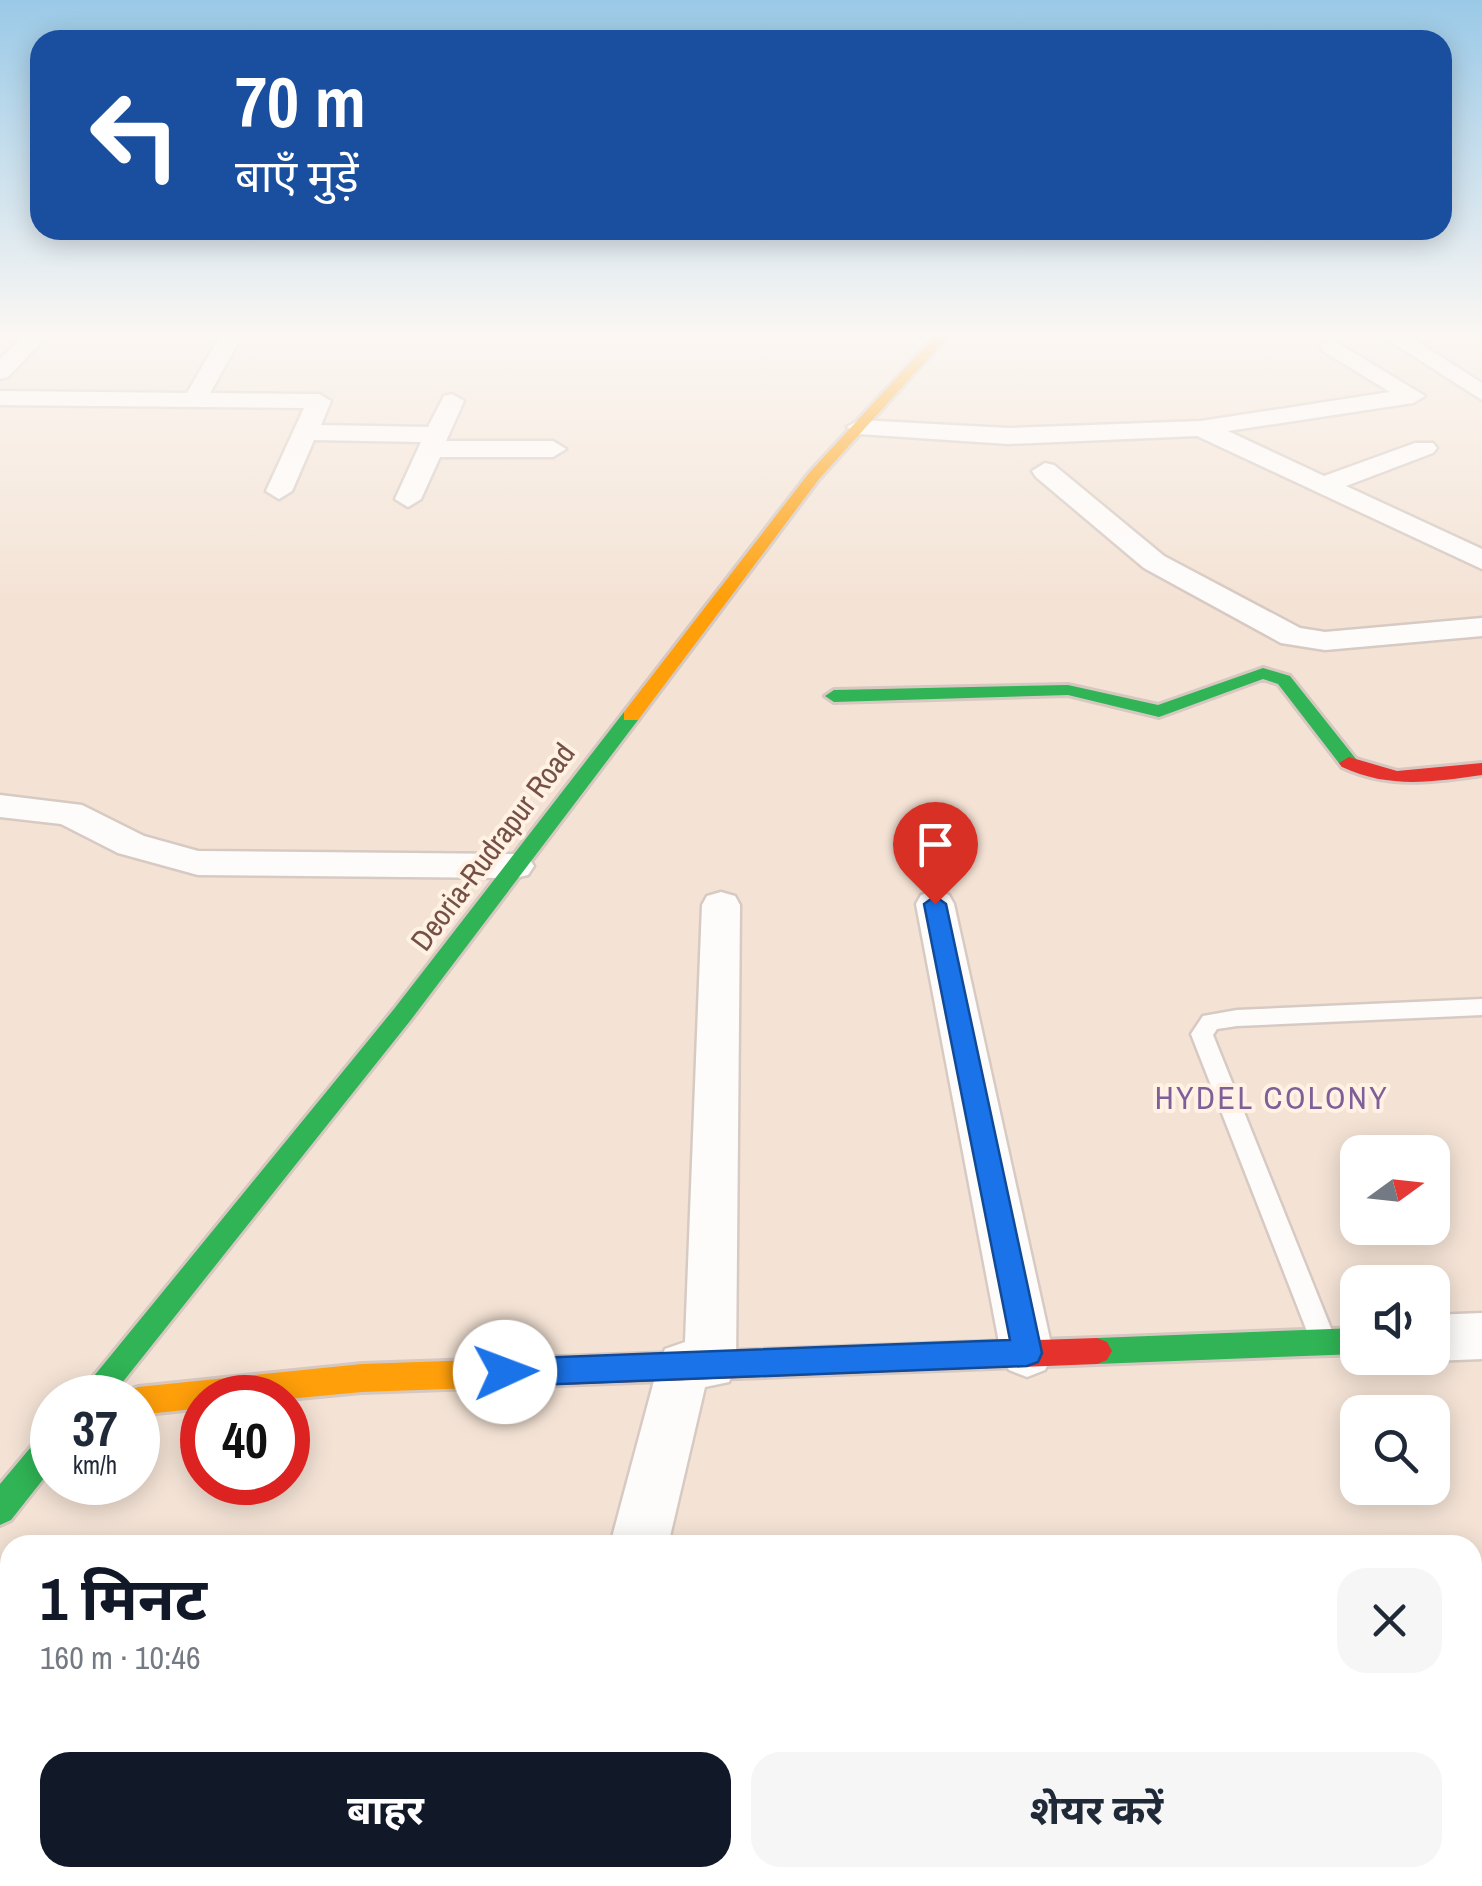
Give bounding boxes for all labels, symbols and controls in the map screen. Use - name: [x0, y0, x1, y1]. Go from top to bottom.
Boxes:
- text: 70 m: [235, 55, 366, 149]
- icon: left: [70, 70, 200, 200]
- text: बाएँ मुड़ें: [235, 145, 358, 206]
- street label: Deoria-Rudrapur Road: [401, 734, 583, 958]
- pin: [893, 802, 978, 905]
- icon: arrive: [908, 817, 963, 872]
- district label: HYDEL COLONY: [1155, 1076, 1389, 1119]
- north arrow: [1340, 1135, 1450, 1245]
- map controls: [1340, 1135, 1450, 1505]
- button: sound: [1340, 1265, 1450, 1375]
- position arrow: [453, 1320, 557, 1424]
- speed limit sign: 40: [180, 1375, 310, 1505]
- text: 37: [72, 1394, 118, 1462]
- button: search: [1340, 1395, 1450, 1505]
- text: km/h: [73, 1448, 117, 1482]
- text: 1 मिनट: [40, 1558, 207, 1639]
- button: close: [1337, 1568, 1442, 1673]
- text: 160 m · 10:46: [40, 1636, 200, 1679]
- button: बाहर: [40, 1752, 731, 1867]
- button: शेयर करें: [751, 1752, 1442, 1867]

